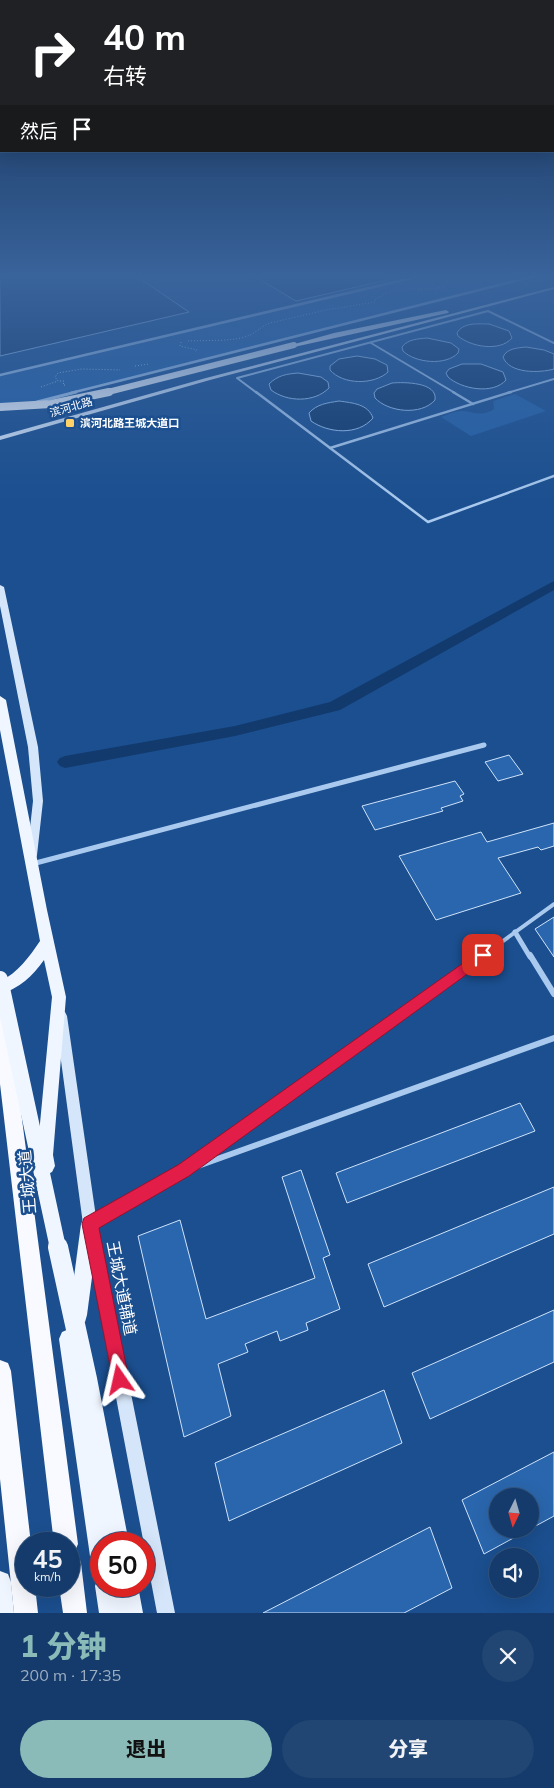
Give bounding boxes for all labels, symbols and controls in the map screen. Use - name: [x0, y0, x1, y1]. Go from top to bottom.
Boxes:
- text: 40 m: [103, 15, 186, 59]
- icon: right: [20, 20, 85, 85]
- text: 右转: [103, 62, 147, 90]
- icon: arrive: [68, 115, 96, 143]
- text: 然后: [20, 119, 58, 143]
- street label: 滨河北路: [48, 394, 94, 420]
- place label: 滨河北路王城大道口: [80, 416, 179, 430]
- marker: 滨河北路王城大道口: [64, 417, 76, 429]
- pin: [462, 934, 504, 976]
- icon: arrive: [469, 941, 497, 969]
- street label: 王城大道: [14, 1149, 40, 1215]
- street label: 王城大道辅道: [103, 1239, 141, 1337]
- position arrow: [93, 1353, 145, 1405]
- north arrow: [489, 1488, 539, 1538]
- map controls: [489, 1488, 539, 1598]
- speed limit sign: 50: [90, 1532, 155, 1597]
- text: 45: [32, 1543, 63, 1574]
- button: sound: [489, 1548, 539, 1598]
- text: km/h: [34, 1569, 61, 1584]
- text: 1 分钟: [20, 1627, 106, 1665]
- button: close: [482, 1630, 534, 1682]
- text: 200 m · 17:35: [20, 1665, 121, 1685]
- button: 退出: [20, 1720, 272, 1778]
- button: 分享: [282, 1720, 534, 1778]

